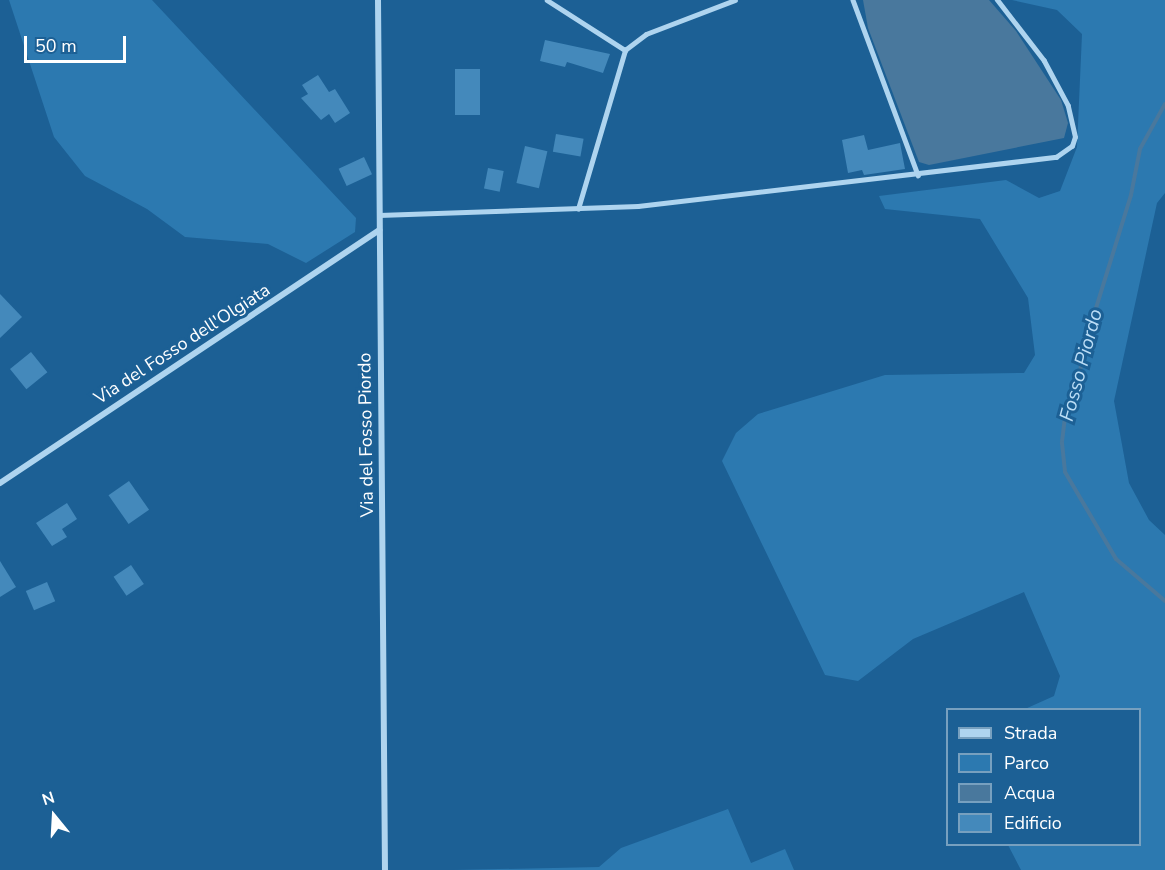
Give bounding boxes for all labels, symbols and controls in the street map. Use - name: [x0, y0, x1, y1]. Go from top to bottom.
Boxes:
- scale bar: [27, 24, 129, 62]
- text: 50 m: [35, 34, 77, 58]
- street label: Via del Fosso dell'Olgiata: [90, 279, 274, 409]
- water label: Fosso Piordo: [1054, 306, 1108, 424]
- street label: Via del Fosso Piordo: [354, 352, 378, 518]
- legend: [946, 708, 1141, 846]
- text: Strada: [1004, 721, 1057, 745]
- text: Parco: [1004, 751, 1049, 775]
- text: Acqua: [1004, 781, 1055, 805]
- north arrow: [24, 786, 84, 846]
- text: N: [39, 787, 58, 811]
- text: Edificio: [1004, 811, 1062, 835]

